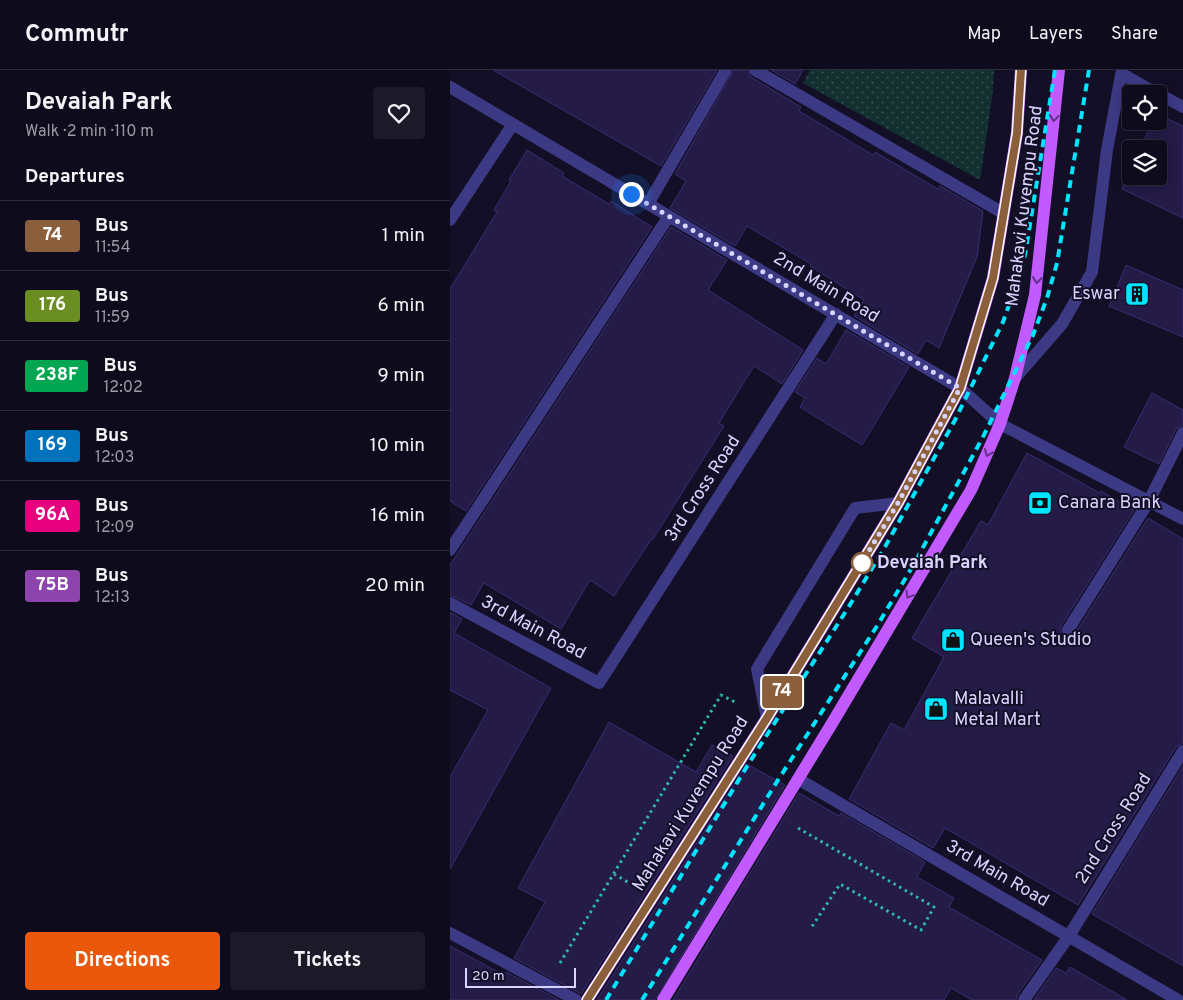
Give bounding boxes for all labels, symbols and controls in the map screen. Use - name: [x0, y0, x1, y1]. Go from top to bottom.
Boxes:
- text: Commutr: [25, 20, 128, 50]
- text: Map: [967, 23, 1001, 46]
- text: Layers: [1029, 23, 1083, 46]
- text: Share: [1111, 23, 1158, 46]
- map controls: [1122, 85, 1167, 185]
- button: locate: [1122, 85, 1167, 130]
- button: heart: [373, 87, 425, 139]
- text: Devaiah Park: [25, 88, 173, 118]
- street label: Mahakavi Kuvempu Road: [1001, 104, 1049, 308]
- one-way arrow: [1049, 115, 1060, 123]
- text: Walk · 2 min · 110 m: [25, 122, 154, 142]
- button: layers: [1122, 140, 1167, 185]
- text: Departures: [25, 165, 125, 189]
- your location: [619, 182, 644, 207]
- text: Bus: [95, 214, 129, 238]
- text: 74: [43, 224, 62, 247]
- text: 1 min: [382, 224, 425, 248]
- text: 11:54: [95, 238, 131, 258]
- street label: 2nd Main Road: [769, 247, 883, 329]
- one-way arrow: [1032, 276, 1043, 284]
- building icon: Eswar: [1124, 281, 1150, 307]
- place label: Eswar: [1072, 283, 1120, 306]
- text: Bus: [95, 284, 129, 308]
- text: 176: [39, 294, 66, 317]
- text: 6 min: [378, 294, 425, 318]
- text: 11:59: [95, 308, 130, 328]
- text: Bus: [103, 354, 137, 378]
- text: 238F: [35, 364, 78, 387]
- text: 9 min: [378, 364, 425, 388]
- text: 12:02: [103, 378, 143, 398]
- text: Bus: [95, 424, 129, 448]
- street label: 3rd Cross Road: [660, 431, 746, 547]
- text: 169: [38, 434, 67, 457]
- text: 10 min: [370, 434, 425, 458]
- text: 12:03: [95, 448, 134, 468]
- one-way arrow: [983, 448, 994, 457]
- bank icon: Canara Bank: [1027, 490, 1053, 516]
- place label: Canara Bank: [1058, 492, 1161, 515]
- text: Bus: [95, 494, 129, 518]
- text: 96A: [35, 504, 70, 527]
- text: 16 min: [370, 504, 425, 528]
- text: 12:09: [95, 518, 134, 538]
- marker: Devaiah Park: [851, 552, 873, 574]
- place label: Devaiah Park: [877, 552, 988, 575]
- text: Bus: [95, 564, 129, 588]
- text: 75B: [36, 574, 69, 597]
- text: 20 min: [365, 574, 425, 598]
- text: 12:13: [95, 588, 130, 608]
- one-way arrow: [905, 589, 915, 598]
- street label: 3rd Main Road: [476, 591, 590, 665]
- shop icon: Queen's Studio: [940, 627, 966, 653]
- place label: Queen's Studio: [970, 629, 1091, 652]
- line badge: 74: [760, 676, 804, 708]
- text: 74: [772, 680, 792, 703]
- place label: Malavalli Metal Mart: [954, 688, 1041, 732]
- shop icon: Malavalli Metal Mart: [923, 696, 949, 722]
- street label: Mahakavi Kuvempu Road: [628, 712, 754, 896]
- street label: 2nd Cross Road: [1071, 769, 1157, 889]
- street label: 3rd Main Road: [941, 835, 1053, 913]
- button: Directions: [25, 932, 220, 990]
- button: Tickets: [230, 932, 425, 990]
- scale bar: [465, 965, 576, 988]
- text: 20 m: [472, 968, 505, 985]

